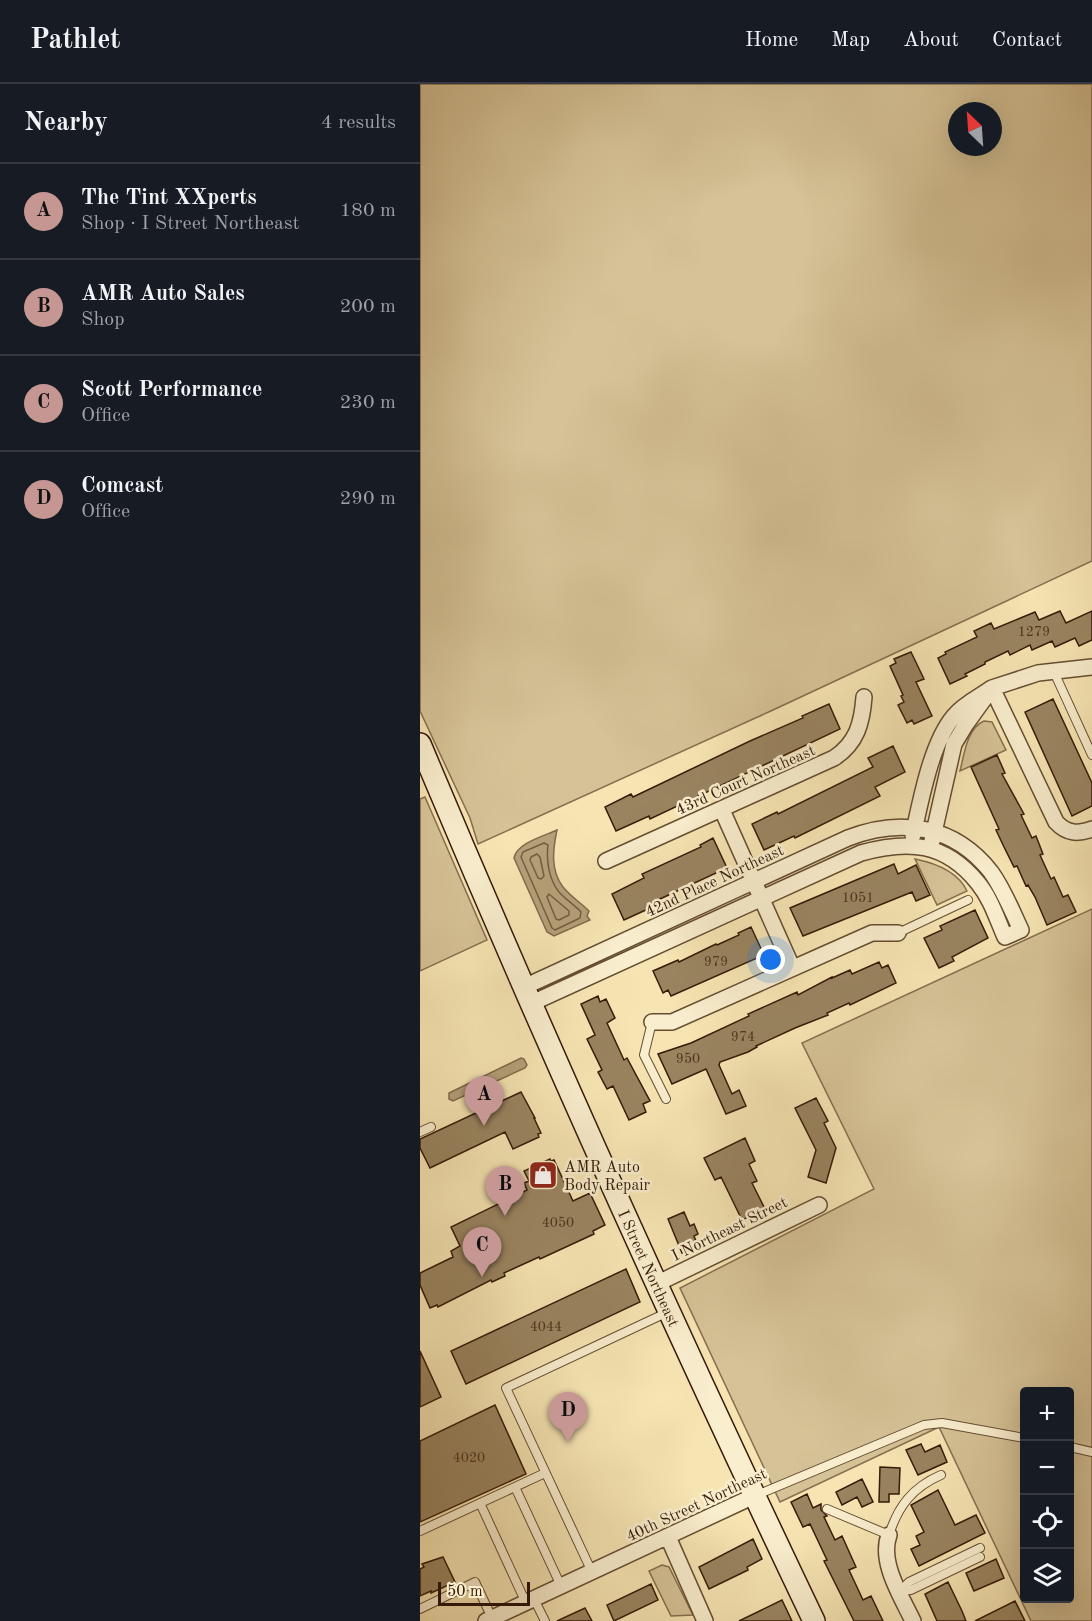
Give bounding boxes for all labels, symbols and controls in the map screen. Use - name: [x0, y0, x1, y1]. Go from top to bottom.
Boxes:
- text: Pathlet: [30, 27, 121, 55]
- text: Home: [745, 30, 798, 51]
- text: Map: [831, 30, 870, 51]
- text: About: [903, 30, 959, 51]
- text: Contact: [992, 30, 1062, 51]
- north arrow: [948, 102, 1002, 156]
- text: Nearby: [24, 110, 108, 136]
- text: 4 results: [321, 113, 396, 133]
- text: The Tint XXperts: [81, 187, 257, 209]
- text: A: [36, 201, 51, 221]
- text: 180 m: [340, 201, 396, 221]
- text: Shop · I Street Northeast: [81, 214, 300, 234]
- text: AMR Auto Sales: [81, 283, 245, 305]
- text: B: [36, 297, 51, 317]
- text: 200 m: [340, 297, 396, 317]
- text: Shop: [81, 310, 125, 330]
- text: Scott Performance: [81, 379, 262, 401]
- text: C: [37, 393, 50, 413]
- text: 230 m: [340, 393, 396, 413]
- text: Office: [81, 406, 130, 426]
- text: Comcast: [81, 475, 163, 497]
- text: D: [36, 489, 51, 509]
- text: 290 m: [340, 489, 396, 509]
- text: Office: [81, 502, 130, 522]
- house number: 1279: [1018, 625, 1050, 639]
- street label: 43rd Court Northeast: [674, 743, 818, 819]
- street label: 42nd Place Northeast: [643, 843, 787, 921]
- house number: 1051: [842, 891, 874, 905]
- your location: [756, 945, 785, 974]
- house number: 979: [704, 955, 728, 969]
- house number: 974: [731, 1030, 755, 1044]
- house number: 950: [676, 1052, 700, 1066]
- pin: A: [464, 1076, 504, 1126]
- shop icon: AMR Auto Body Repair: [527, 1159, 559, 1191]
- place label: AMR Auto Body Repair: [564, 1160, 651, 1194]
- pin: B: [486, 1166, 524, 1216]
- street label: I Northeast Street: [669, 1195, 791, 1265]
- street label: I Street Northeast: [614, 1208, 681, 1330]
- house number: 4050: [542, 1216, 574, 1230]
- pin: C: [462, 1228, 502, 1277]
- house number: 4044: [530, 1320, 562, 1334]
- map controls: [1020, 1387, 1074, 1603]
- button: +: [1020, 1387, 1074, 1441]
- pin: D: [548, 1392, 588, 1442]
- button: −: [1020, 1441, 1074, 1495]
- house number: 4020: [453, 1451, 485, 1465]
- street label: 40th Street Northeast: [624, 1466, 770, 1545]
- button: locate: [1020, 1495, 1074, 1549]
- button: layers: [1020, 1549, 1074, 1603]
- scale bar: [438, 1579, 530, 1606]
- text: 50 m: [447, 1584, 483, 1600]

